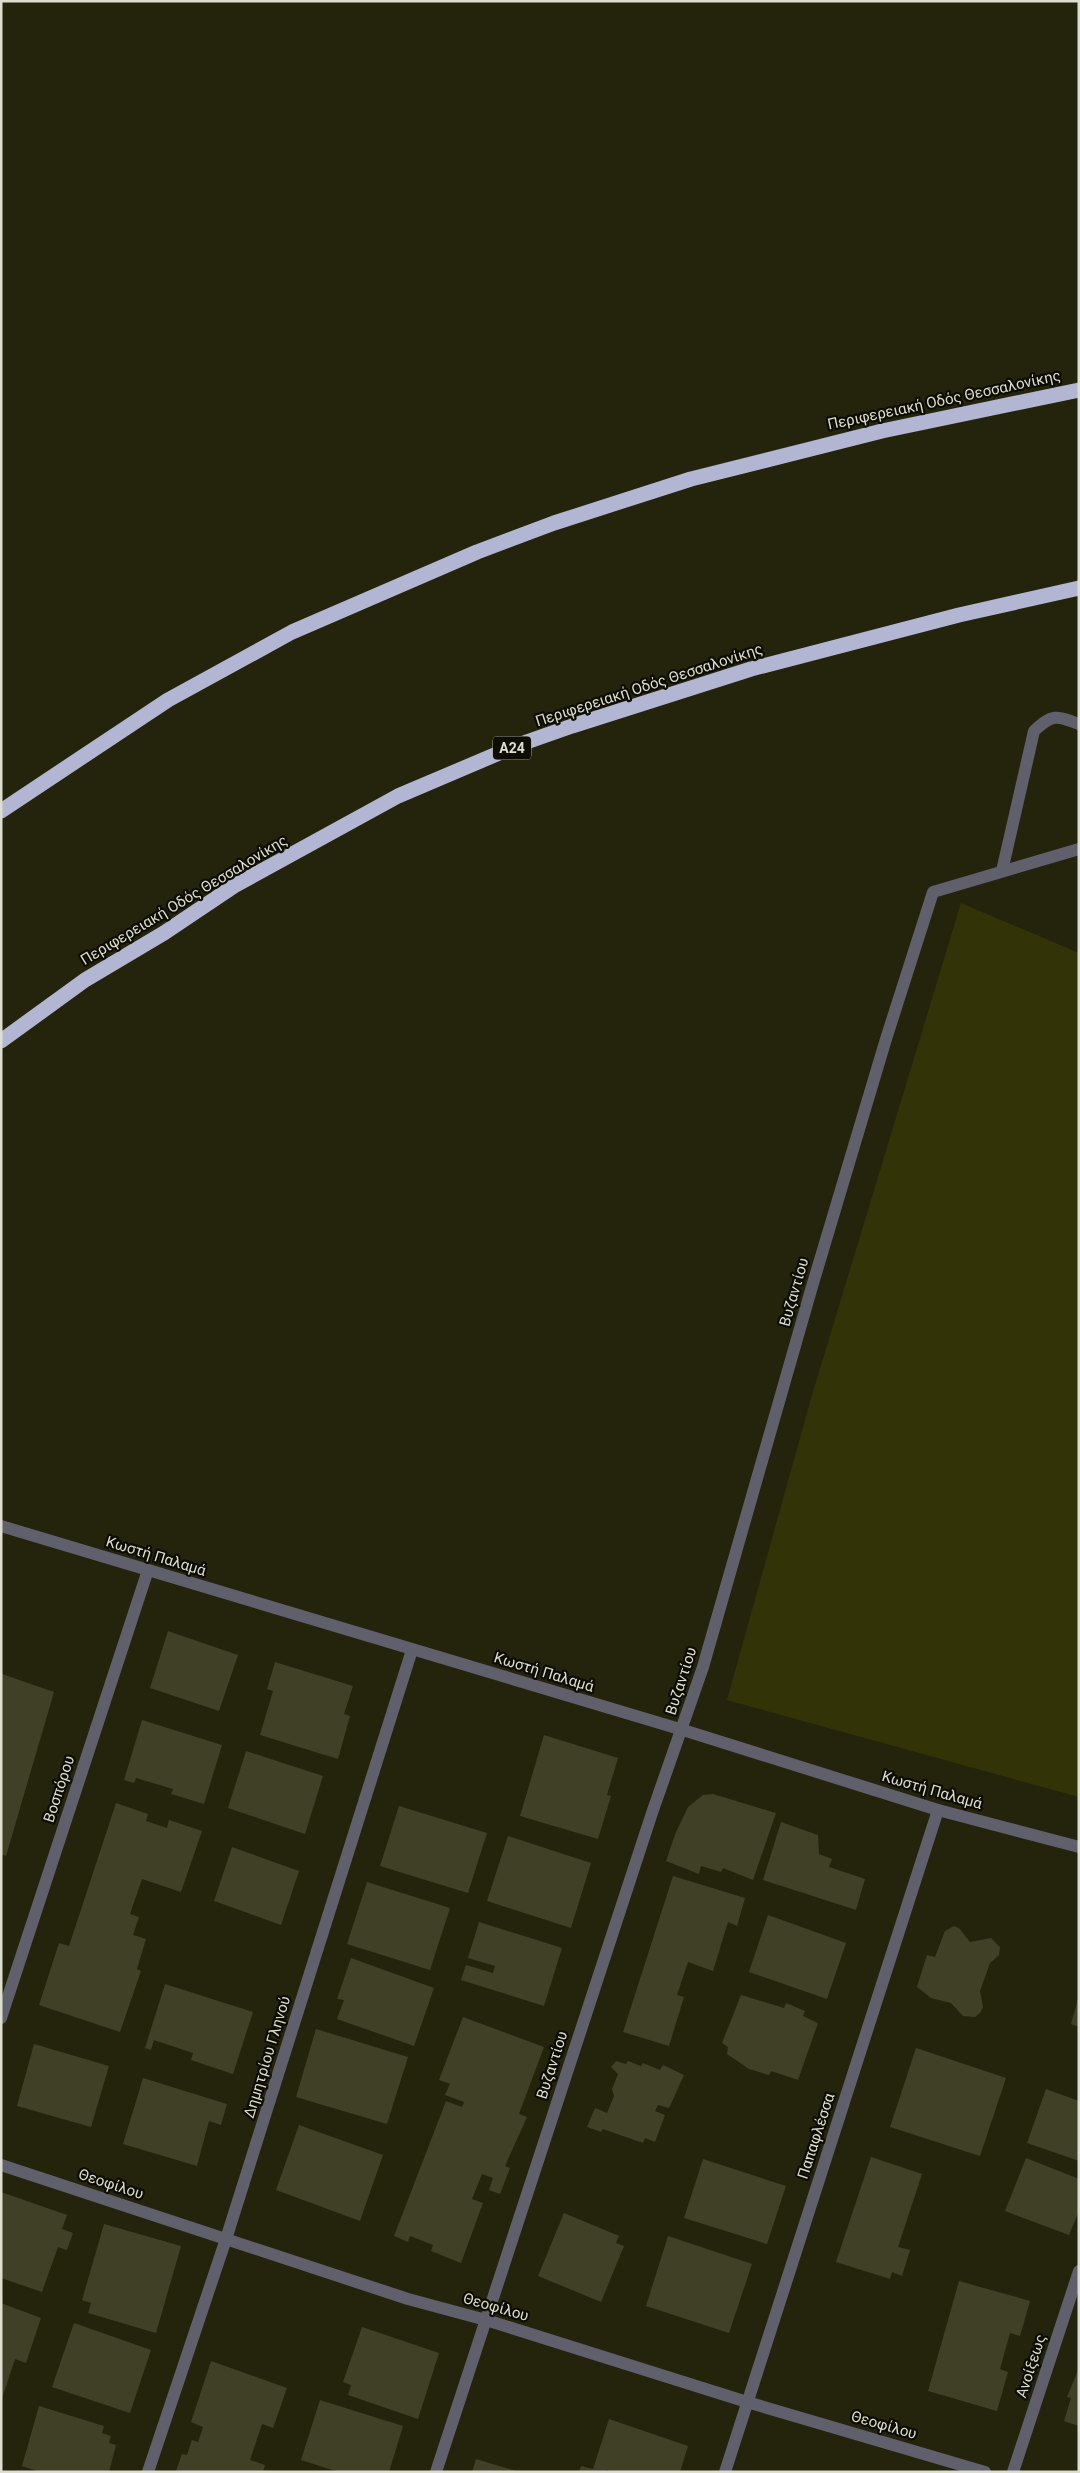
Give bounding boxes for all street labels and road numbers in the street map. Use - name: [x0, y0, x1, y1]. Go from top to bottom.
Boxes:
- street label: Περιφερειακή Οδός Θεσσαλονίκης: [826, 366, 1062, 434]
- street label: Περιφερειακή Οδός Θεσσαλονίκης: [533, 640, 765, 730]
- road number: Α24: [493, 736, 531, 760]
- street label: Περιφερειακή Οδός Θεσσαλονίκης: [77, 831, 291, 969]
- street label: Βυζαντίου: [776, 1256, 812, 1328]
- street label: Κωστή Παλαμά: [104, 1532, 209, 1580]
- street label: Βυζαντίου: [662, 1645, 700, 1717]
- street label: Κωστή Παλαμά: [492, 1648, 597, 1696]
- street label: Βοσπόρου: [40, 1753, 78, 1825]
- street label: Κωστή Παλαμά: [880, 1767, 985, 1813]
- street label: Δημητρίου Γληνού: [240, 1994, 294, 2120]
- street label: Βυζαντίου: [533, 2029, 571, 2101]
- street label: Παπαφλέσσα: [794, 2090, 838, 2181]
- street label: Θεοφίλου: [76, 2165, 146, 2203]
- street label: Θεοφίλου: [461, 2289, 531, 2325]
- street label: Ανοίξεως: [1012, 2332, 1050, 2400]
- street label: Θεοφίλου: [849, 2407, 919, 2443]

